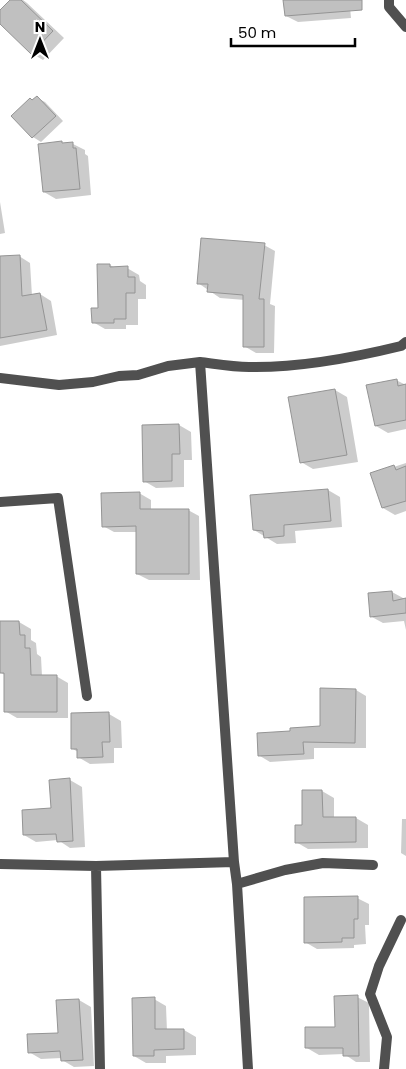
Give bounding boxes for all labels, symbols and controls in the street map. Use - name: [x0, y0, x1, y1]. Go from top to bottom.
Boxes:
- north arrow: [15, 15, 65, 65]
- scale bar: [231, 15, 355, 47]
- text: N: [35, 17, 45, 37]
- text: 50 m: [238, 22, 276, 43]

